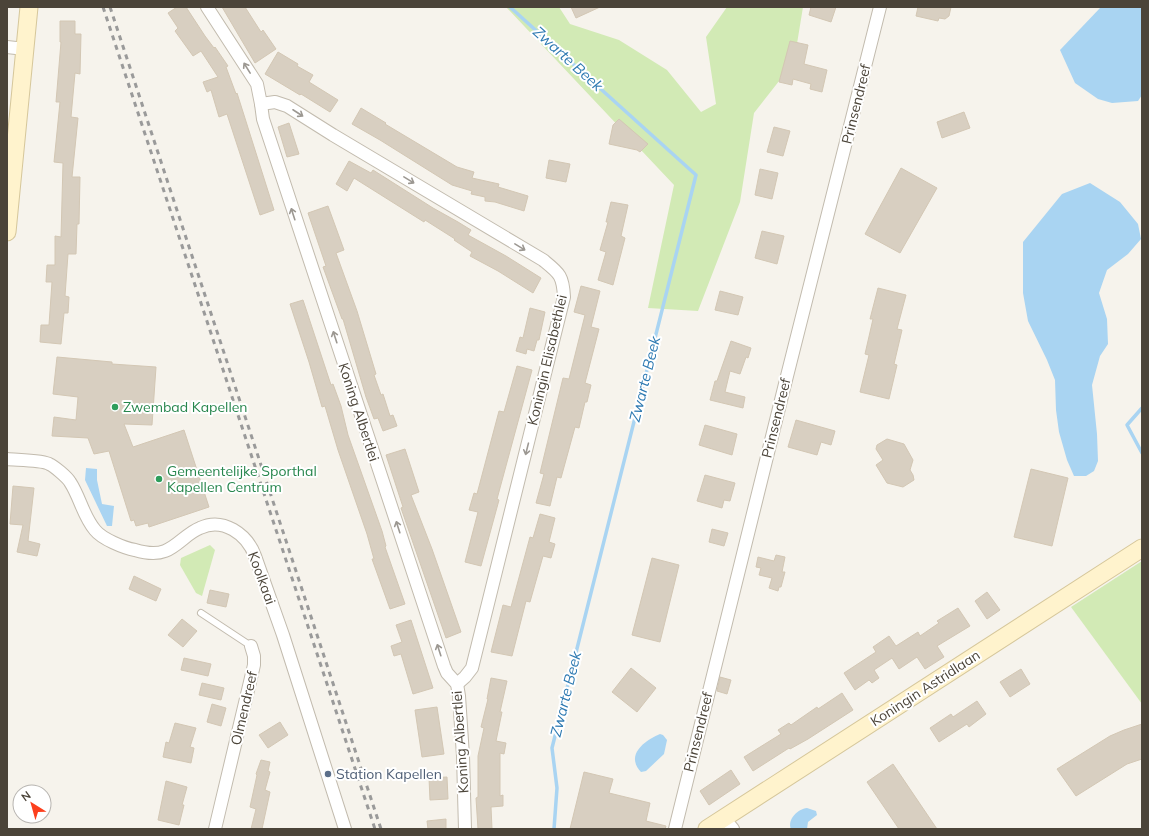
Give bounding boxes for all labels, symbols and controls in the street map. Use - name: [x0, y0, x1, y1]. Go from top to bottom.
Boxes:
- water label: Zwarte Beek: [529, 22, 608, 96]
- street label: Prinsendreef: [837, 62, 875, 146]
- one-way arrow: [243, 63, 251, 74]
- one-way arrow: [292, 109, 304, 117]
- one-way arrow: [403, 177, 415, 185]
- one-way arrow: [289, 208, 297, 220]
- one-way arrow: [514, 243, 526, 251]
- street label: Koningin Elisabethlei: [523, 293, 571, 427]
- one-way arrow: [330, 332, 338, 344]
- water label: Zwarte Beek: [625, 333, 665, 424]
- street label: Koning Albertlei: [335, 360, 383, 464]
- street label: Prinsendreef: [757, 376, 795, 460]
- place label: Zwembad Kapellen: [123, 398, 248, 416]
- marker: Zwembad Kapellen: [110, 402, 120, 412]
- one-way arrow: [522, 442, 530, 455]
- place label: Gemeentelijke Sporthal Kapellen Centrum: [167, 462, 317, 496]
- marker: Gemeentelijke Sporthal Kapellen Centrum: [154, 474, 164, 484]
- one-way arrow: [394, 521, 401, 534]
- street label: Koolkaai: [244, 549, 280, 607]
- one-way arrow: [435, 644, 442, 657]
- street label: Koningin Astridlaan: [867, 646, 983, 730]
- water label: Zwarte Beek: [546, 648, 586, 739]
- street label: Olmendreef: [227, 669, 261, 747]
- street label: Koning Albertlei: [447, 690, 473, 794]
- street label: Prinsendreef: [679, 690, 717, 774]
- place label: Station Kapellen: [336, 765, 442, 783]
- marker: Station Kapellen: [323, 769, 333, 779]
- north arrow: [12, 784, 52, 824]
- text: N: [18, 788, 34, 804]

